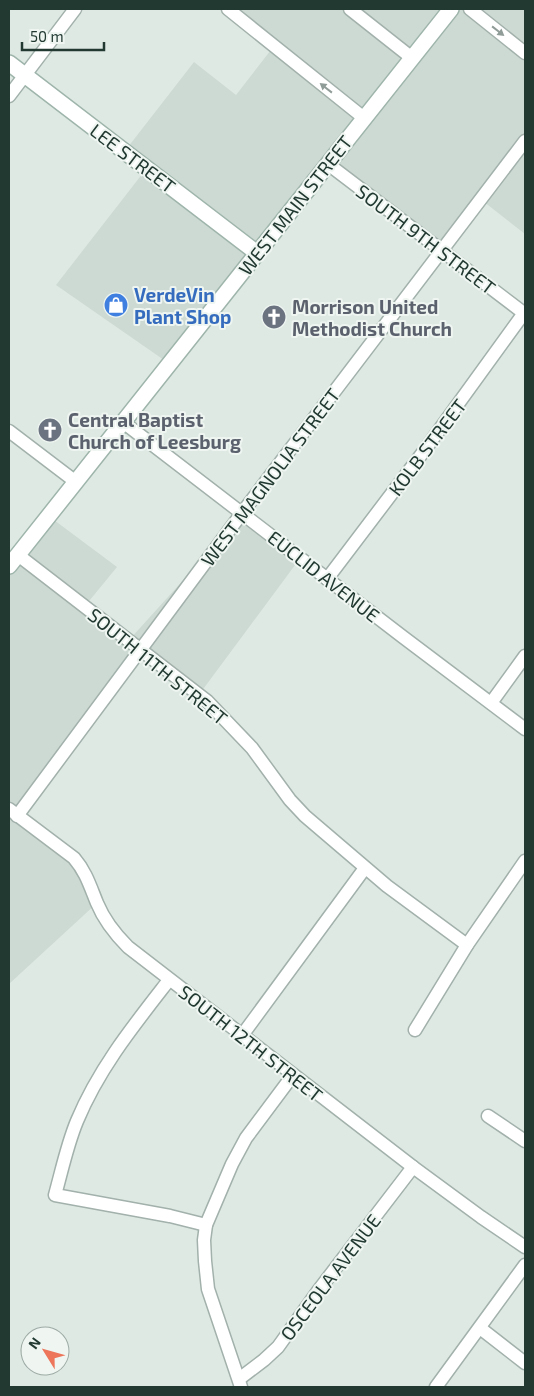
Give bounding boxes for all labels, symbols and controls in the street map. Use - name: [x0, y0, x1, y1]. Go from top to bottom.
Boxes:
- scale bar: [22, 20, 105, 52]
- one-way arrow: [491, 25, 504, 36]
- text: 50 m: [30, 27, 64, 45]
- one-way arrow: [320, 83, 333, 94]
- street label: LEE STREET: [86, 118, 180, 198]
- street label: WEST MAIN STREET: [233, 131, 357, 279]
- street label: SOUTH 9TH STREET: [352, 179, 500, 299]
- place label: VerdeVin Plant Shop: [134, 283, 231, 328]
- shop icon: VerdeVin Plant Shop: [103, 292, 129, 318]
- place label: Morrison United Methodist Church: [292, 295, 452, 340]
- church icon: Morrison United Methodist Church: [261, 304, 287, 330]
- street label: WEST MAGNOLIA STREET: [196, 384, 344, 570]
- street label: KOLB STREET: [383, 394, 471, 500]
- place label: Central Baptist Church of Leesburg: [68, 408, 241, 453]
- church icon: Central Baptist Church of Leesburg: [37, 417, 63, 443]
- street label: EUCLID AVENUE: [264, 525, 384, 627]
- street label: SOUTH 11TH STREET: [84, 603, 232, 729]
- street label: SOUTH 12TH STREET: [175, 980, 327, 1106]
- street label: OSCEOLA AVENUE: [275, 1209, 385, 1345]
- north arrow: [20, 1326, 70, 1376]
- text: N: [24, 1334, 44, 1352]

